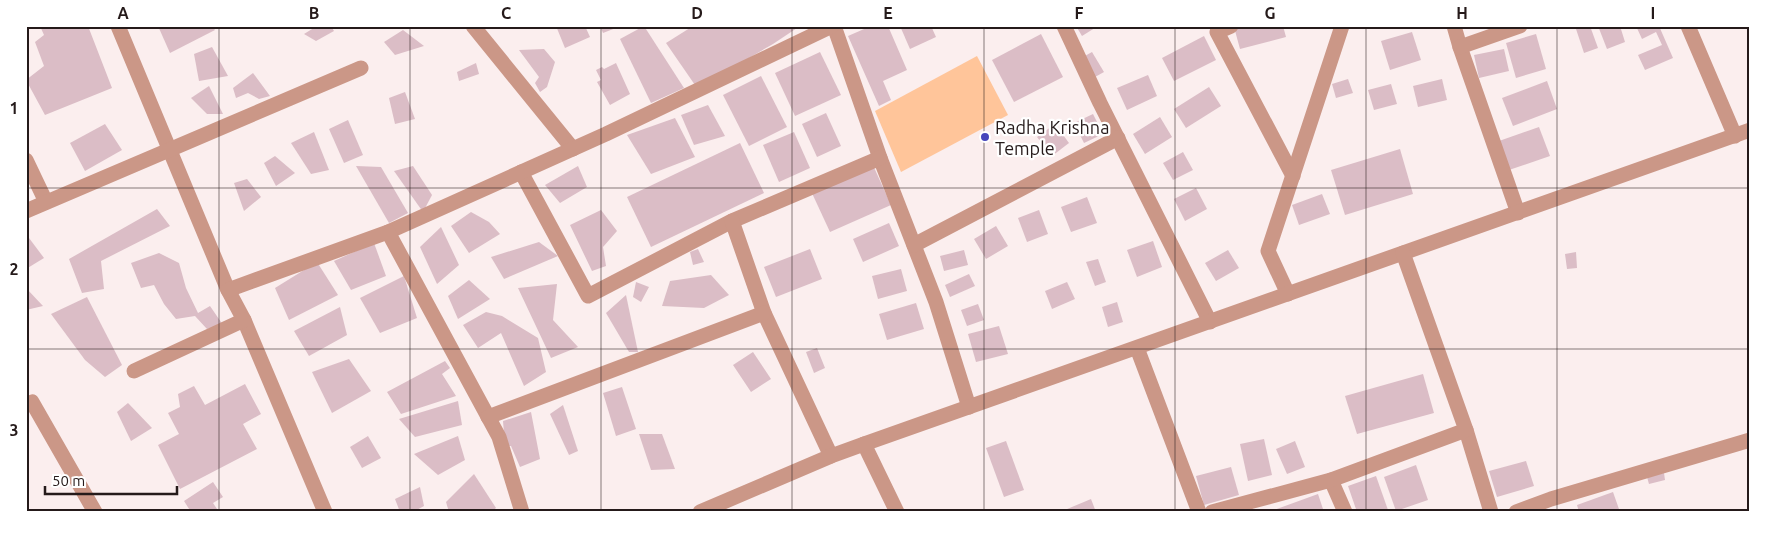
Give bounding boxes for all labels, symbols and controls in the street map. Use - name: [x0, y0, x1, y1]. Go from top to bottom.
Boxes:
- text: A: [117, 4, 129, 22]
- text: B: [309, 4, 319, 22]
- text: C: [501, 4, 511, 22]
- text: D: [691, 4, 703, 22]
- text: E: [883, 4, 893, 22]
- text: F: [1075, 4, 1084, 22]
- text: G: [1264, 4, 1276, 22]
- text: H: [1456, 4, 1468, 22]
- text: I: [1651, 4, 1655, 22]
- text: 1: [9, 99, 19, 117]
- place label: Radha Krishna Temple: [995, 117, 1109, 158]
- marker: Radha Krishna Temple: [979, 131, 991, 143]
- text: 2: [9, 260, 19, 278]
- text: 3: [9, 421, 19, 439]
- scale bar: [45, 463, 178, 495]
- text: 50 m: [52, 472, 85, 489]

